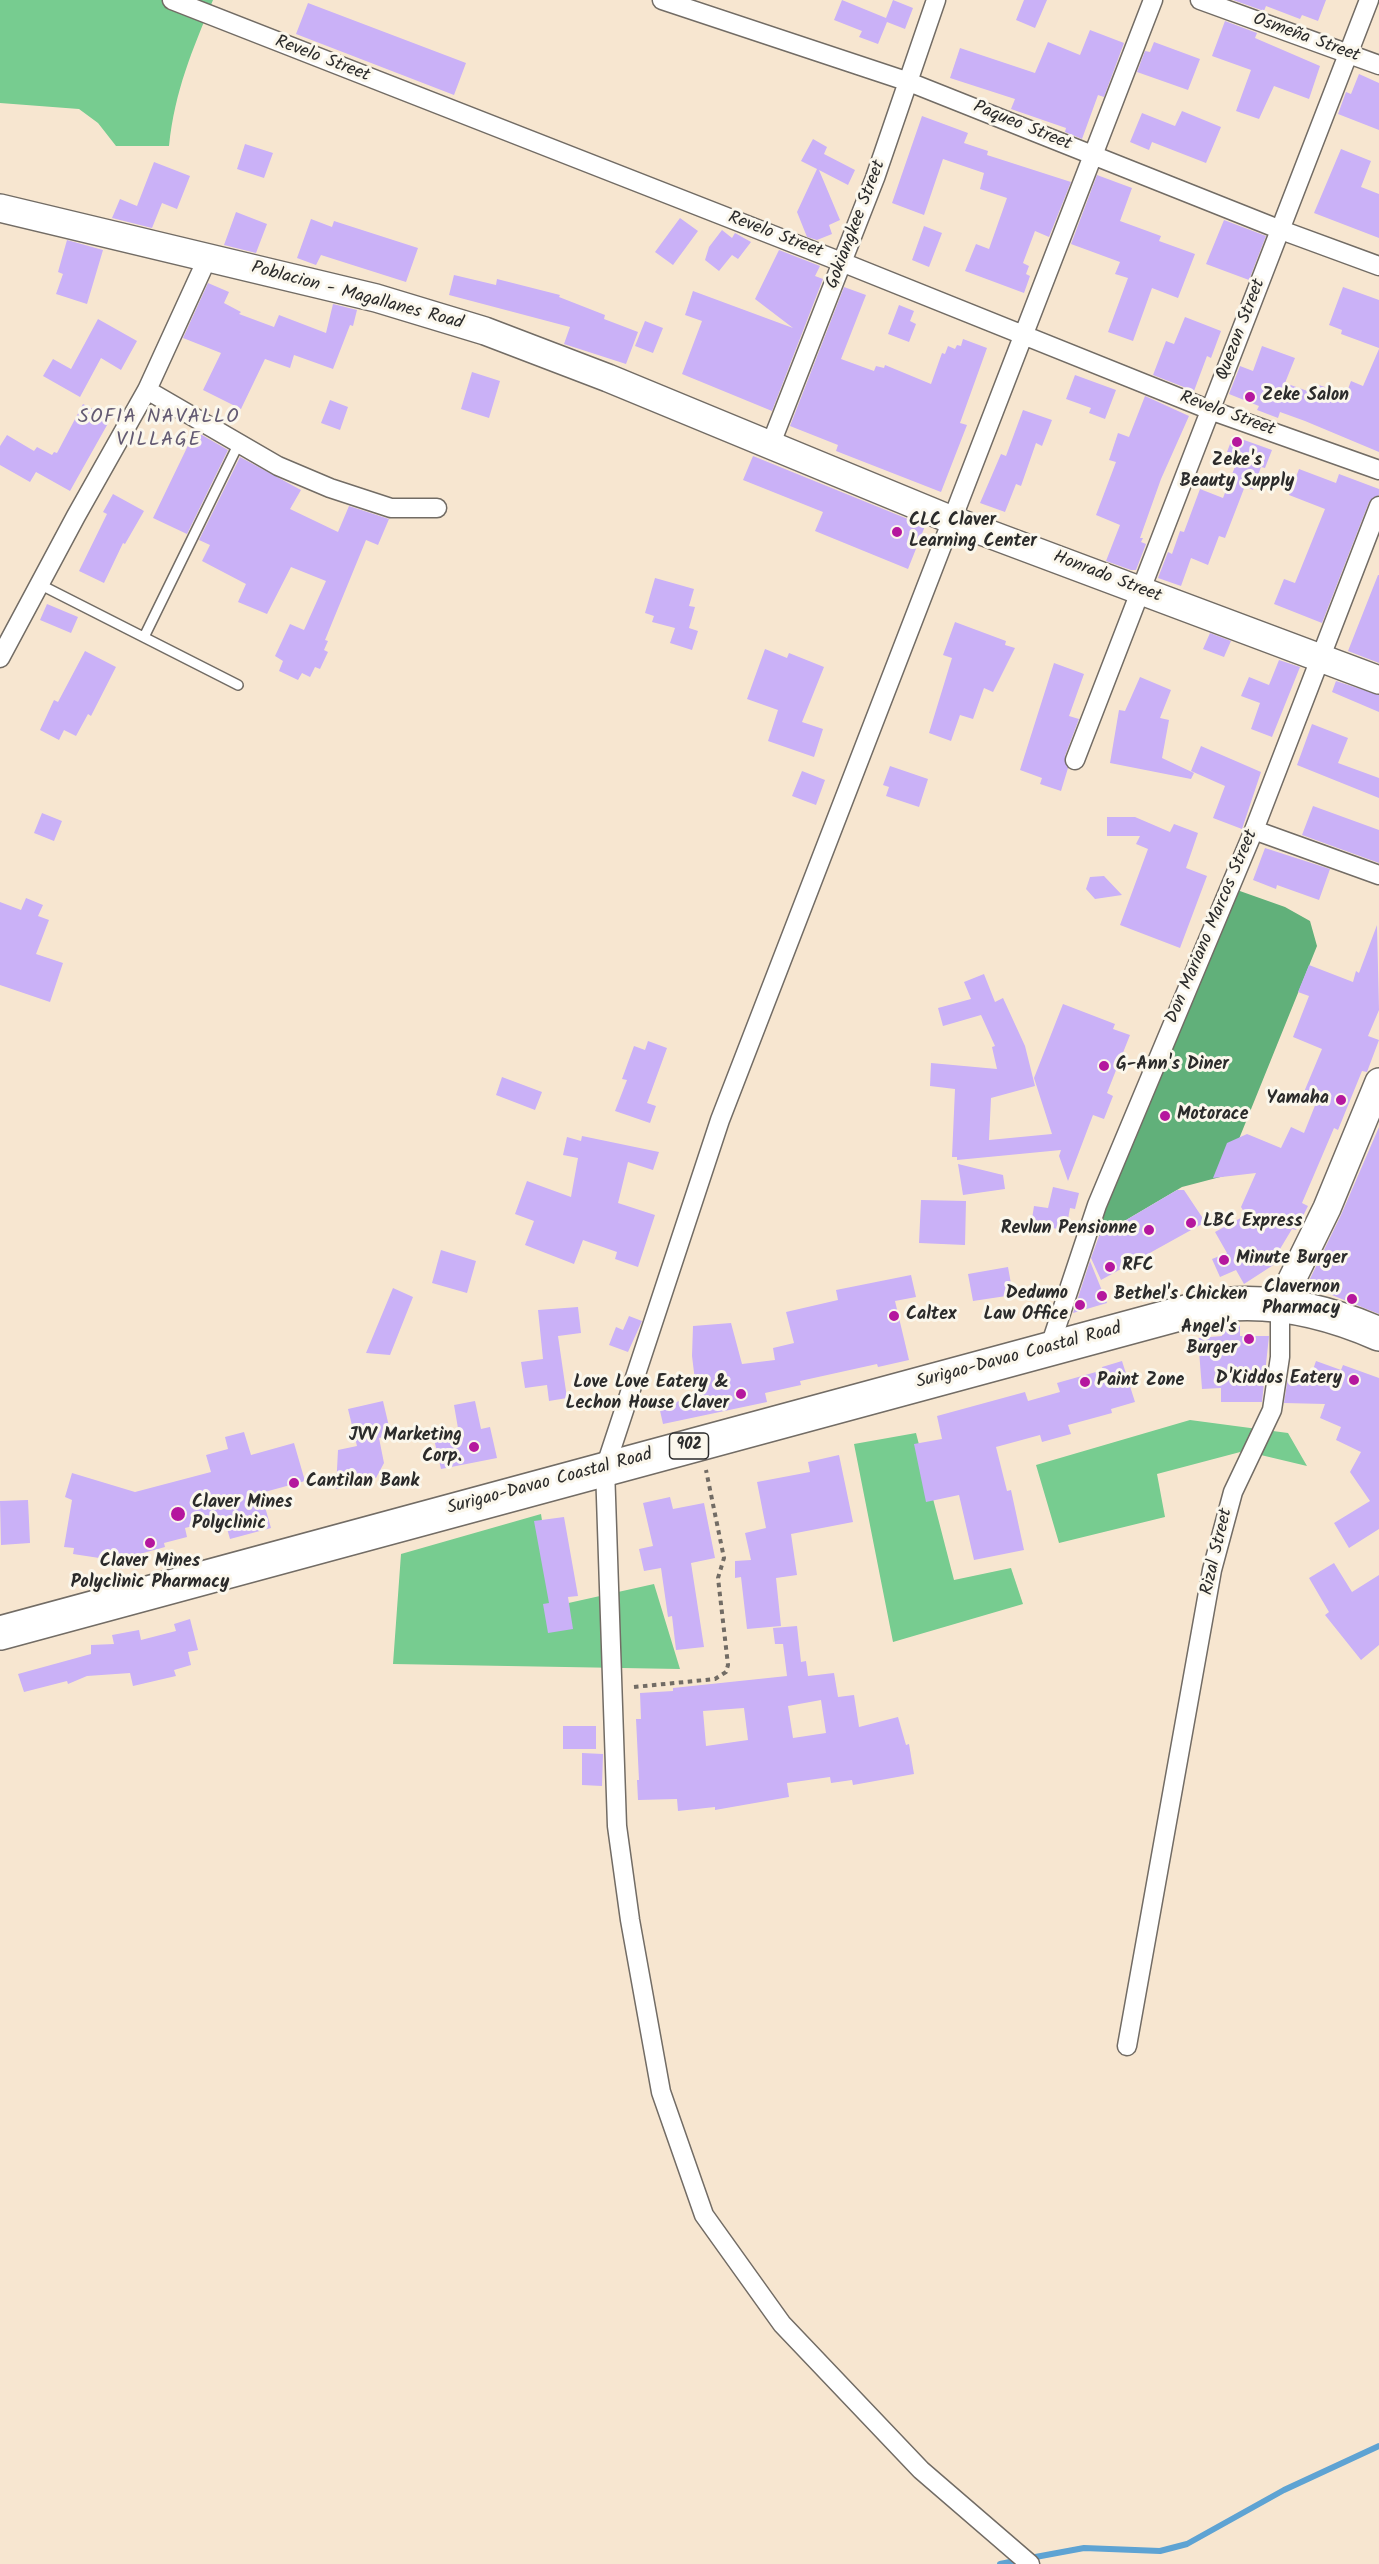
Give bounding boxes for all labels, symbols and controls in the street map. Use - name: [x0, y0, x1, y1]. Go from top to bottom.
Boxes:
- street label: Osmeña Street: [1250, 10, 1362, 68]
- street label: Revelo Street: [272, 32, 372, 88]
- street label: Paqueo Street: [969, 97, 1075, 157]
- street label: Gokiangkee Street: [823, 158, 891, 292]
- street label: Revelo Street: [725, 208, 825, 264]
- street label: Poblacion - Magallanes Road: [249, 258, 465, 336]
- street label: Quezon Street: [1213, 276, 1271, 384]
- place label: Zeke Salon: [1262, 386, 1349, 408]
- street label: Revelo Street: [1176, 388, 1278, 442]
- marker: Zeke Salon: [1243, 390, 1257, 404]
- district label: SOFIA NAVALLO VILLAGE: [78, 407, 240, 454]
- marker: Zeke's Beauty Supply: [1230, 435, 1244, 449]
- place label: Zeke's Beauty Supply: [1180, 451, 1294, 494]
- place label: CLC Claver Learning Center: [909, 511, 1037, 554]
- marker: CLC Claver Learning Center: [890, 525, 904, 539]
- street label: Honrado Street: [1050, 547, 1164, 609]
- street label: Don Mariano Marcos Street: [1162, 827, 1264, 1027]
- place label: G-Ann's Diner: [1116, 1055, 1229, 1077]
- marker: G-Ann's Diner: [1097, 1059, 1111, 1073]
- place label: Yamaha: [1266, 1089, 1329, 1111]
- marker: Yamaha: [1334, 1093, 1348, 1107]
- place label: Motorace: [1177, 1105, 1248, 1127]
- marker: Motorace: [1158, 1109, 1172, 1123]
- place label: LBC Express: [1203, 1212, 1302, 1234]
- marker: LBC Express: [1184, 1216, 1198, 1230]
- place label: Revlun Pensionne: [1001, 1219, 1137, 1241]
- marker: Revlun Pensionne: [1142, 1223, 1156, 1237]
- place label: Minute Burger: [1236, 1249, 1347, 1271]
- marker: Minute Burger: [1217, 1253, 1231, 1267]
- place label: RFC: [1122, 1256, 1154, 1278]
- marker: RFC: [1103, 1260, 1117, 1274]
- place label: Clavernon Pharmacy: [1262, 1278, 1340, 1320]
- place label: Dedumo Law Office: [983, 1284, 1068, 1326]
- place label: Bethel's Chicken: [1114, 1285, 1247, 1307]
- marker: Bethel's Chicken: [1095, 1289, 1109, 1303]
- marker: Clavernon Pharmacy: [1345, 1292, 1359, 1306]
- marker: Dedumo Law Office: [1073, 1298, 1087, 1312]
- place label: Caltex: [906, 1305, 957, 1327]
- marker: Caltex: [887, 1309, 901, 1323]
- place label: Angel's Burger: [1181, 1318, 1237, 1360]
- street label: Surigao-Davao Coastal Road: [914, 1319, 1124, 1395]
- marker: Angel's Burger: [1242, 1332, 1256, 1346]
- place label: D'Kiddos Eatery: [1216, 1369, 1342, 1391]
- place label: Paint Zone: [1097, 1371, 1184, 1393]
- place label: Love Love Eatery & Lechon House Claver: [566, 1373, 729, 1416]
- marker: D'Kiddos Eatery: [1347, 1373, 1361, 1387]
- marker: Paint Zone: [1078, 1375, 1092, 1389]
- marker: Love Love Eatery & Lechon House Claver: [734, 1387, 748, 1401]
- place label: JVV Marketing Corp.: [349, 1426, 462, 1468]
- road number: 902: [670, 1433, 708, 1459]
- marker: JVV Marketing Corp.: [467, 1440, 481, 1454]
- street label: Surigao-Davao Coastal Road: [445, 1445, 655, 1521]
- place label: Cantilan Bank: [306, 1472, 419, 1494]
- marker: Cantilan Bank: [287, 1476, 301, 1490]
- place label: Claver Mines Polyclinic: [192, 1493, 292, 1536]
- marker: Claver Mines Polyclinic: [169, 1505, 187, 1523]
- street label: Rizal Street: [1198, 1506, 1238, 1598]
- marker: Claver Mines Polyclinic Pharmacy: [143, 1536, 157, 1550]
- place label: Claver Mines Polyclinic Pharmacy: [71, 1552, 229, 1594]

